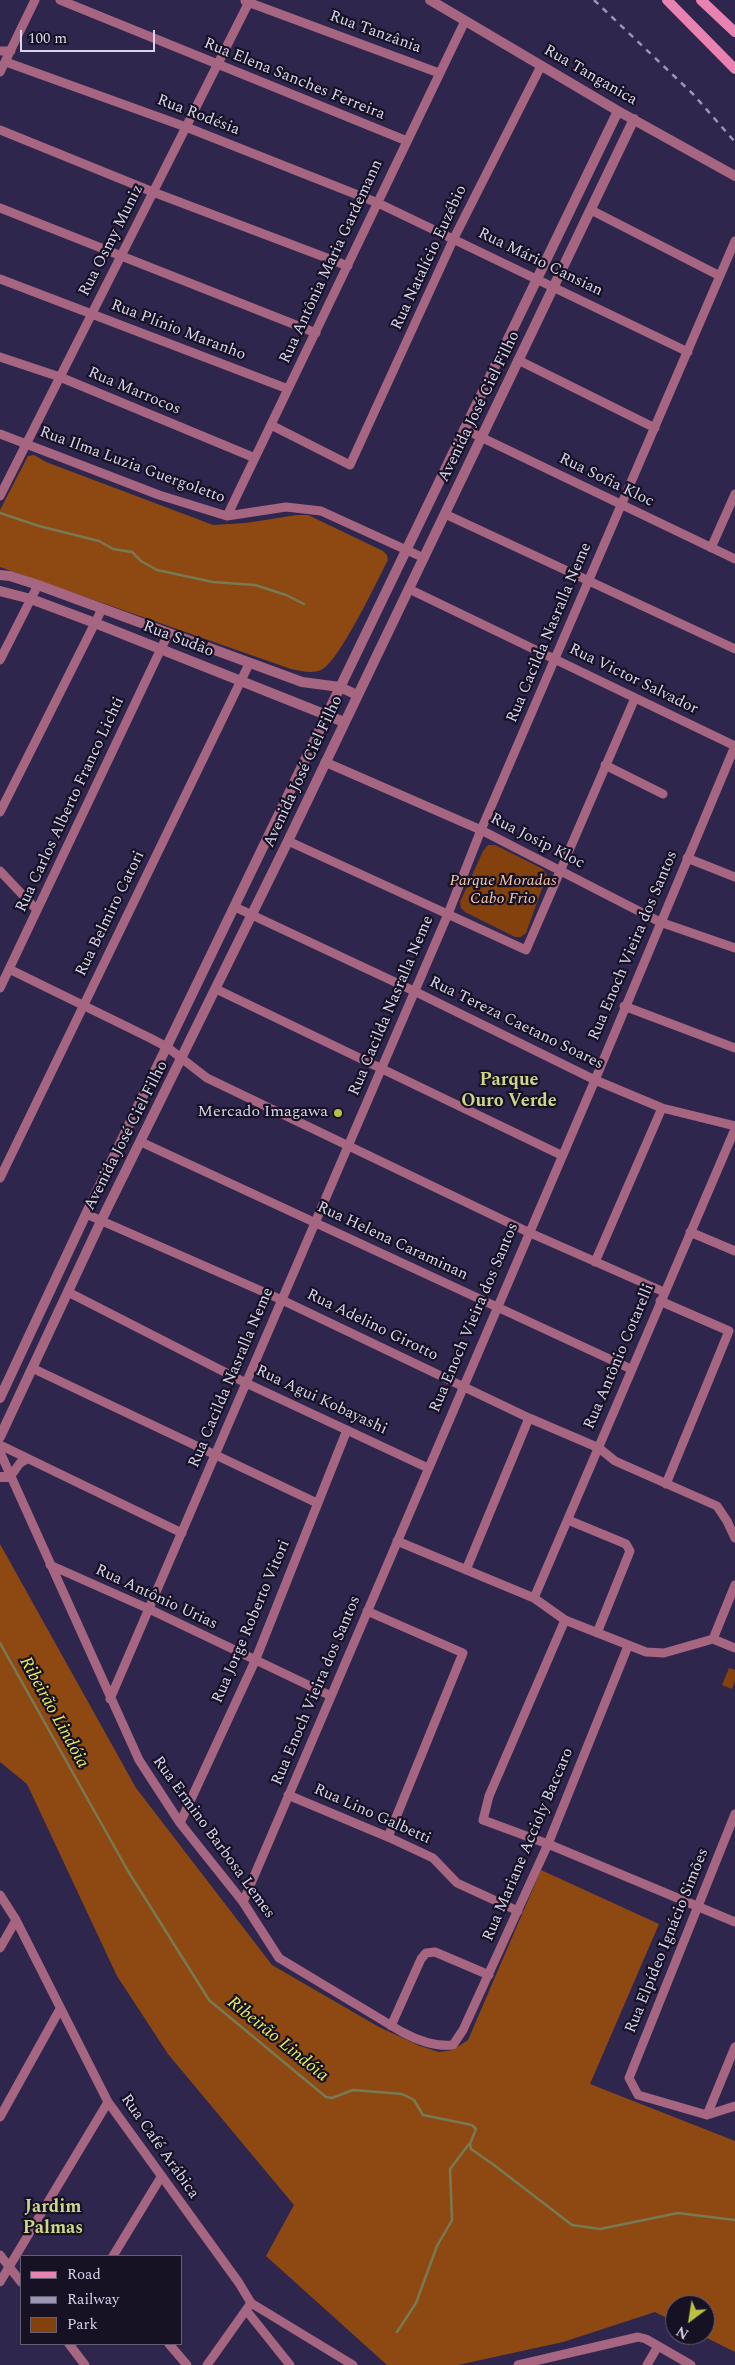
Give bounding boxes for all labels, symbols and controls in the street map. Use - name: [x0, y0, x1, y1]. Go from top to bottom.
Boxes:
- street label: Rua Tanzânia: [327, 8, 423, 58]
- scale bar: [22, 20, 158, 52]
- text: 100 m: [28, 27, 67, 50]
- street label: Rua Elena Sanches Ferreira: [201, 35, 387, 125]
- street label: Rua Tanganica: [540, 42, 640, 110]
- street label: Rua Rodésia: [154, 91, 242, 141]
- street label: Rua Antônia Maria Gardemann: [276, 157, 388, 367]
- street label: Rua Osmy Muniz: [76, 182, 148, 300]
- street label: Rua Natalício Euzébio: [388, 183, 472, 333]
- street label: Rua Mário Cansian: [475, 224, 605, 302]
- street label: Rua Plínio Maranho: [108, 296, 248, 366]
- street label: Avenida José Ciel Filho: [435, 328, 525, 486]
- street label: Rua Marrocos: [85, 364, 183, 420]
- street label: Rua Ilma Luzia Guergoletto: [36, 423, 228, 509]
- street label: Rua Sofia Kloc: [555, 450, 657, 512]
- street label: Rua Cacilda Nasralla Neme: [503, 540, 597, 726]
- street label: Rua Sudão: [140, 618, 216, 662]
- street label: Rua Victor Salvador: [565, 640, 701, 720]
- street label: Avenida José Ciel Filho: [260, 693, 348, 851]
- street label: Rua Carlos Alberto Franco Lichti: [13, 694, 129, 916]
- street label: Rua Josip Kloc: [487, 810, 587, 874]
- street label: Rua Belmiro Catori: [72, 848, 150, 980]
- street label: Rua Enoch Vieira dos Santos: [585, 848, 683, 1044]
- park label: Parque Moradas Cabo Frio: [449, 872, 557, 910]
- street label: Rua Cacilda Nasralla Neme: [345, 913, 439, 1099]
- street label: Rua Tereza Caetano Soares: [426, 973, 606, 1075]
- street label: Avenida José Ciel Filho: [81, 1058, 173, 1214]
- district label: Parque Ouro Verde: [461, 1070, 557, 1112]
- place label: Mercado Imagawa: [198, 1103, 328, 1123]
- marker: Mercado Imagawa: [332, 1107, 344, 1119]
- street label: Rua Helena Caraminan: [313, 1199, 471, 1285]
- street label: Rua Enoch Vieira dos Santos: [426, 1220, 524, 1416]
- street label: Rua Antônio Cotarelli: [581, 1281, 659, 1433]
- street label: Rua Cacilda Nasralla Neme: [185, 1285, 279, 1471]
- street label: Rua Adelino Girotto: [303, 1286, 441, 1366]
- street label: Rua Agui Kobayashi: [252, 1362, 390, 1440]
- street label: Rua Jorge Roberto Vitori: [209, 1537, 295, 1707]
- street label: Rua Antônio Urias: [92, 1561, 220, 1635]
- street label: Rua Enoch Vieira dos Santos: [268, 1593, 366, 1789]
- water label: Ribeirão Lindóia: [13, 1654, 93, 1772]
- street label: Rua Mariane Accioly Baccaro: [479, 1745, 579, 1945]
- street label: Rua Ermino Barbosa Lemes: [148, 1753, 278, 1923]
- street label: Rua Lino Galbetti: [310, 1781, 434, 1849]
- street label: Rua Elpídeo Ignácio Simões: [622, 1846, 714, 2036]
- water label: Ribeirão Lindóia: [222, 1993, 332, 2087]
- street label: Rua Café Arábica: [116, 2091, 202, 2203]
- district label: Jardim Palmas: [23, 2197, 83, 2240]
- legend: [20, 2255, 182, 2345]
- text: Road: [67, 2263, 101, 2286]
- text: Railway: [67, 2288, 119, 2311]
- north arrow: [665, 2295, 715, 2345]
- text: Park: [67, 2313, 98, 2336]
- text: N: [672, 2320, 693, 2344]

